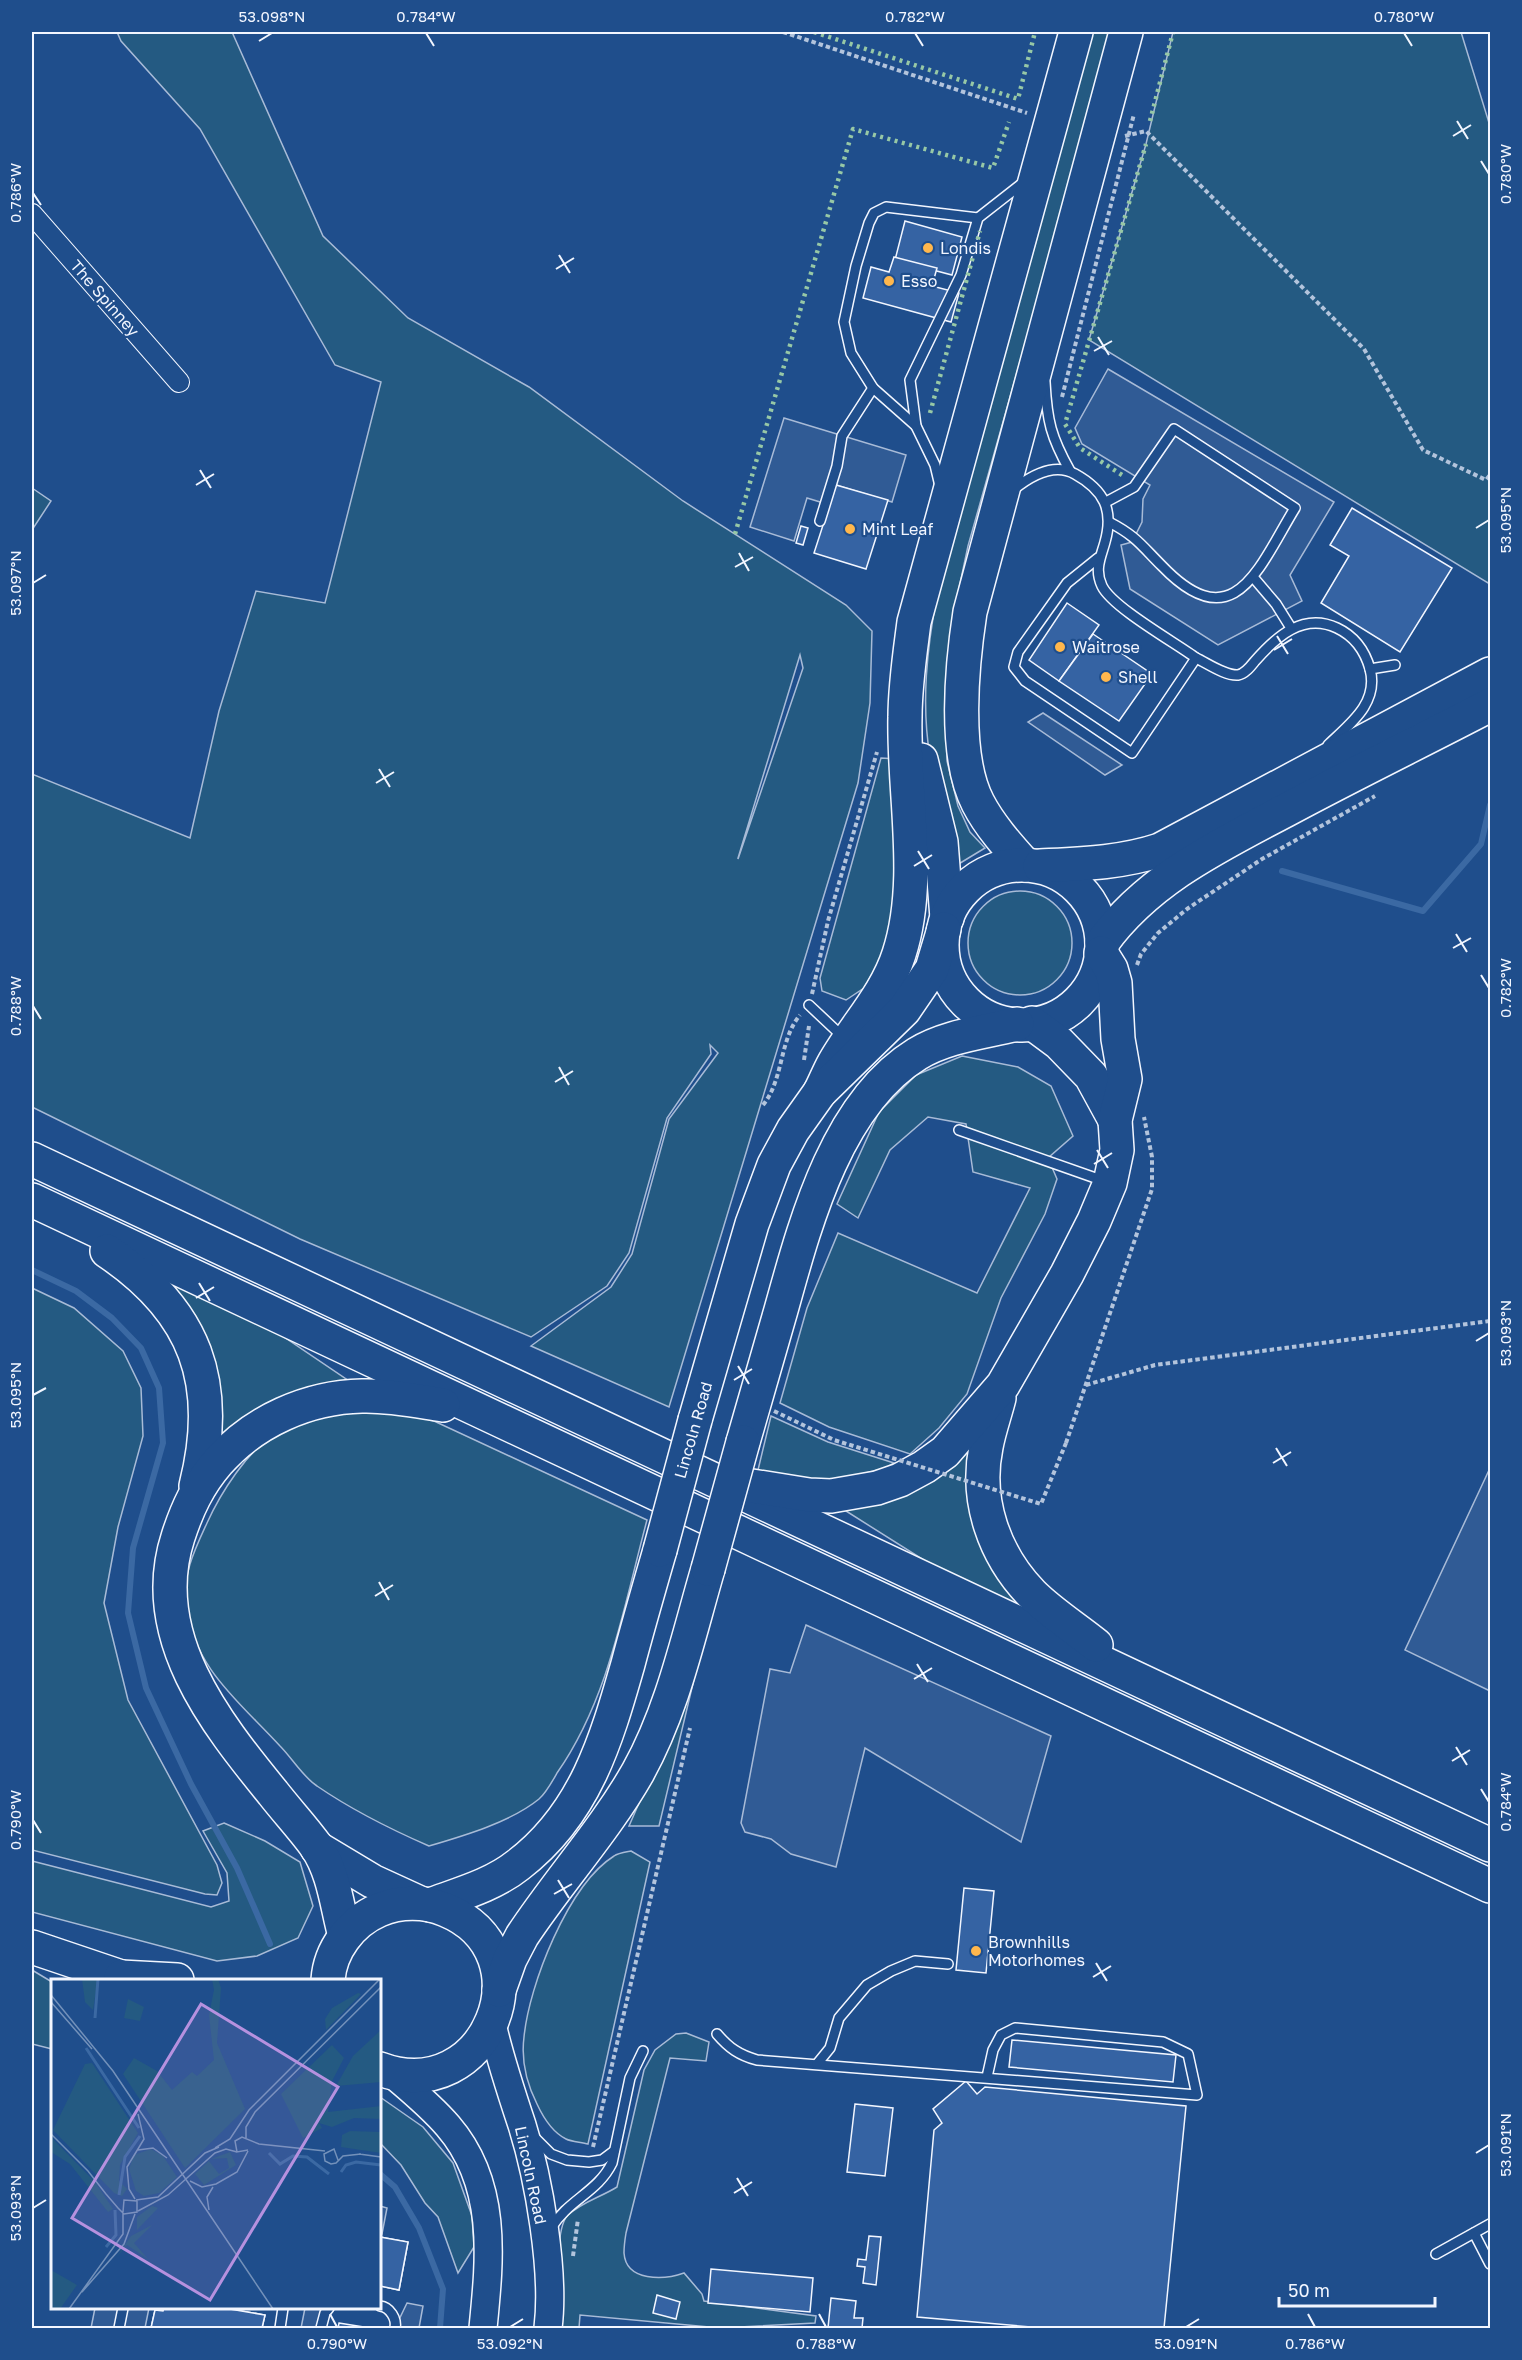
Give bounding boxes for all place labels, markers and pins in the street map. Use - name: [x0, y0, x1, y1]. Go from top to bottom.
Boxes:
- place label: Londis: [940, 238, 991, 258]
- marker: Londis: [921, 241, 935, 255]
- place label: Esso: [901, 271, 937, 291]
- marker: Esso: [882, 274, 896, 288]
- place label: Mint Leaf: [862, 519, 933, 539]
- marker: Mint Leaf: [843, 522, 857, 536]
- place label: Waitrose: [1072, 637, 1140, 657]
- marker: Waitrose: [1053, 640, 1067, 654]
- place label: Shell: [1118, 667, 1158, 687]
- marker: Shell: [1099, 670, 1113, 684]
- place label: Brownhills Motorhomes: [988, 1932, 1085, 1970]
- marker: Brownhills Motorhomes: [969, 1944, 983, 1958]

